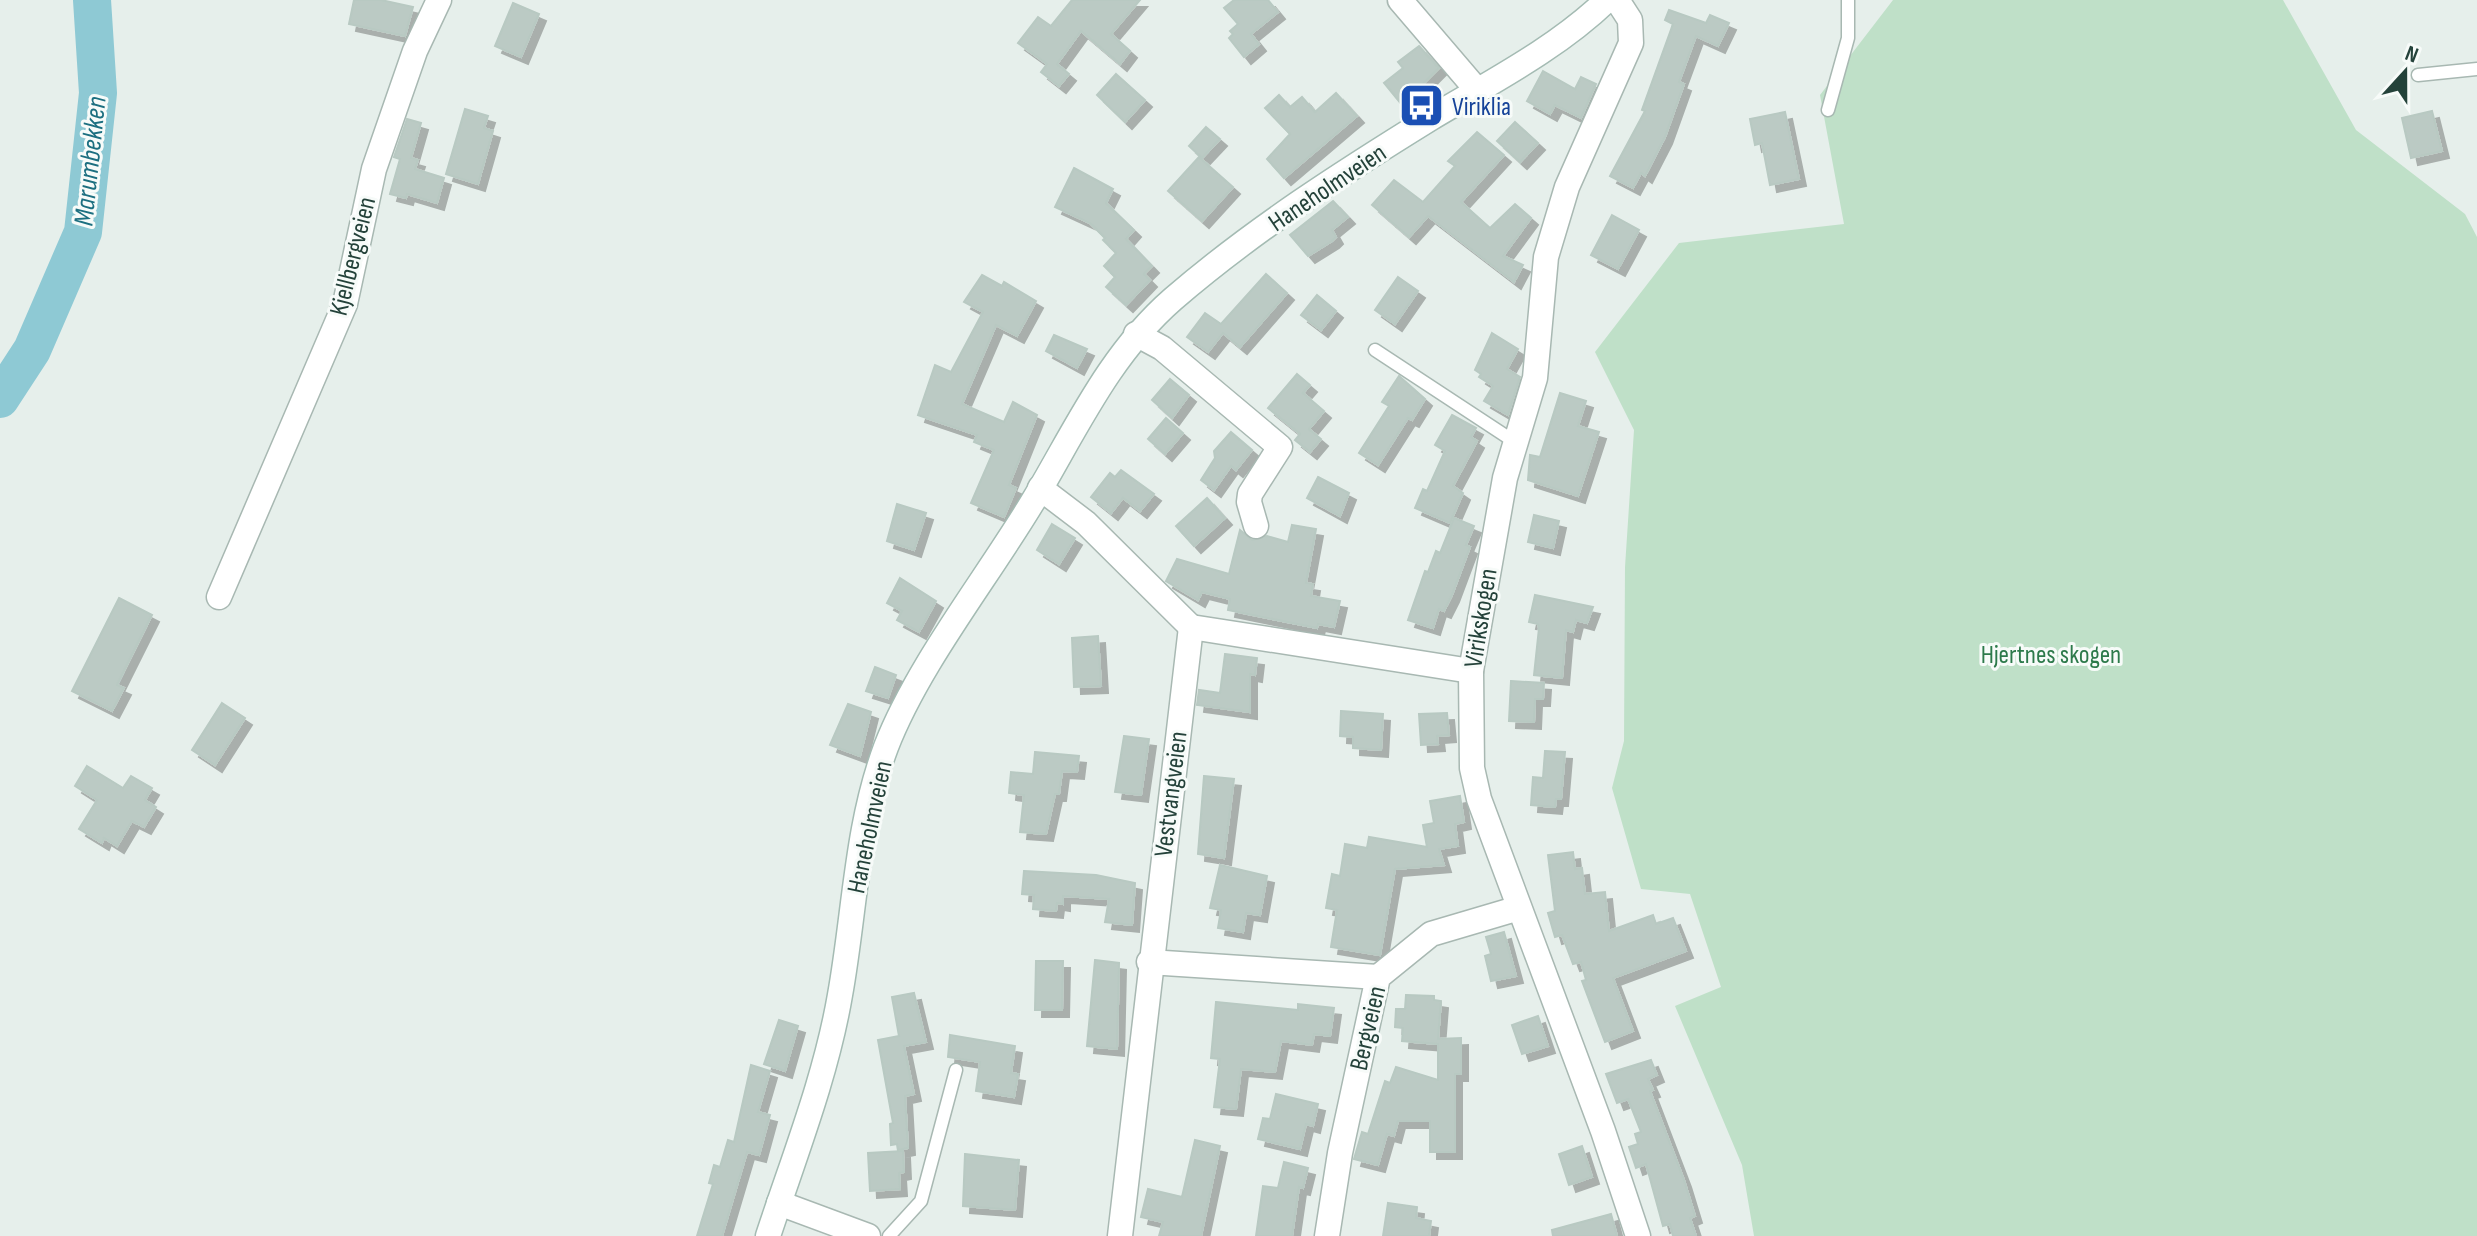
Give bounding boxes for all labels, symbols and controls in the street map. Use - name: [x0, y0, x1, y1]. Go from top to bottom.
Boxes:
- north arrow: [2365, 32, 2445, 112]
- text: N: [2401, 40, 2422, 69]
- bus stop icon: Viriklia: [1397, 82, 1445, 130]
- place label: Viriklia: [1452, 92, 1511, 123]
- water label: Marumbekken: [67, 95, 114, 227]
- street label: Haneholmveien: [1263, 138, 1392, 239]
- street label: Kjellbergveien: [324, 194, 383, 319]
- street label: Virikskogen: [1458, 567, 1505, 670]
- park label: Hjertnes skogen: [1981, 640, 2121, 671]
- street label: Vestvangveien: [1148, 730, 1195, 859]
- street label: Haneholmveien: [841, 758, 900, 897]
- street label: Bergveien: [1344, 983, 1393, 1073]

